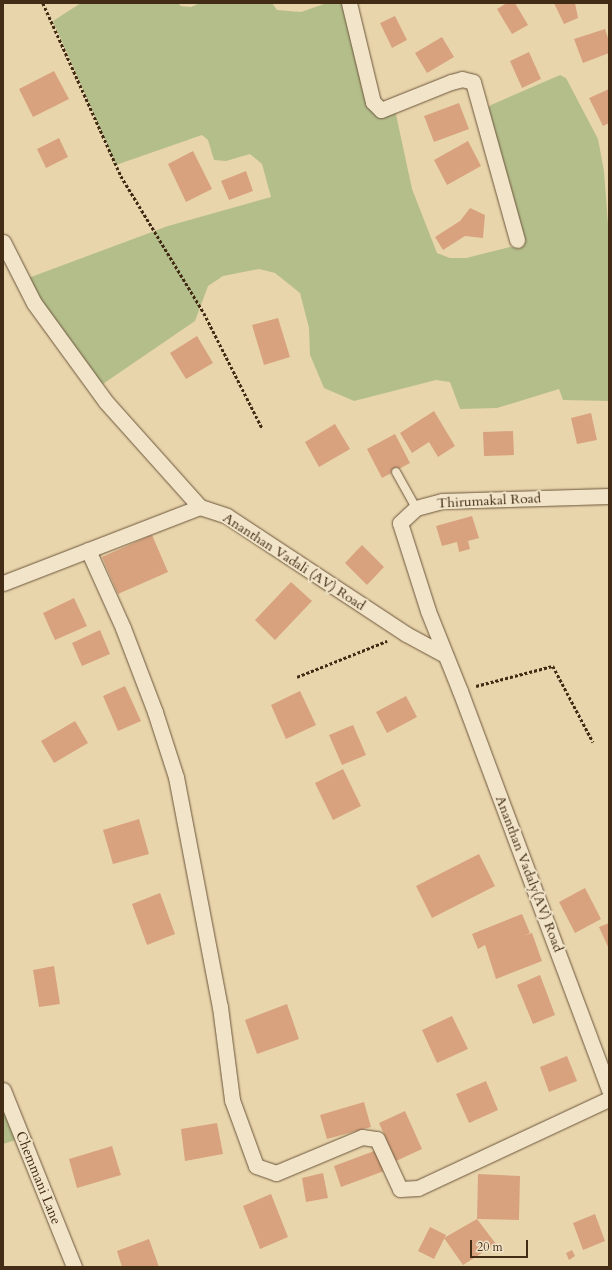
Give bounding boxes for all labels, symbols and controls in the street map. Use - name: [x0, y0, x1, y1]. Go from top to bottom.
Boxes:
- street label: Thirumakal Road: [437, 490, 541, 512]
- street label: Ananthan Vadali (AV) Road: [220, 510, 368, 614]
- street label: Ananthan Vadaly(AV) Road: [491, 793, 567, 955]
- street label: Chemmani Lane: [12, 1129, 64, 1227]
- scale bar: [472, 1232, 530, 1258]
- text: 20 m: [477, 1239, 503, 1255]

